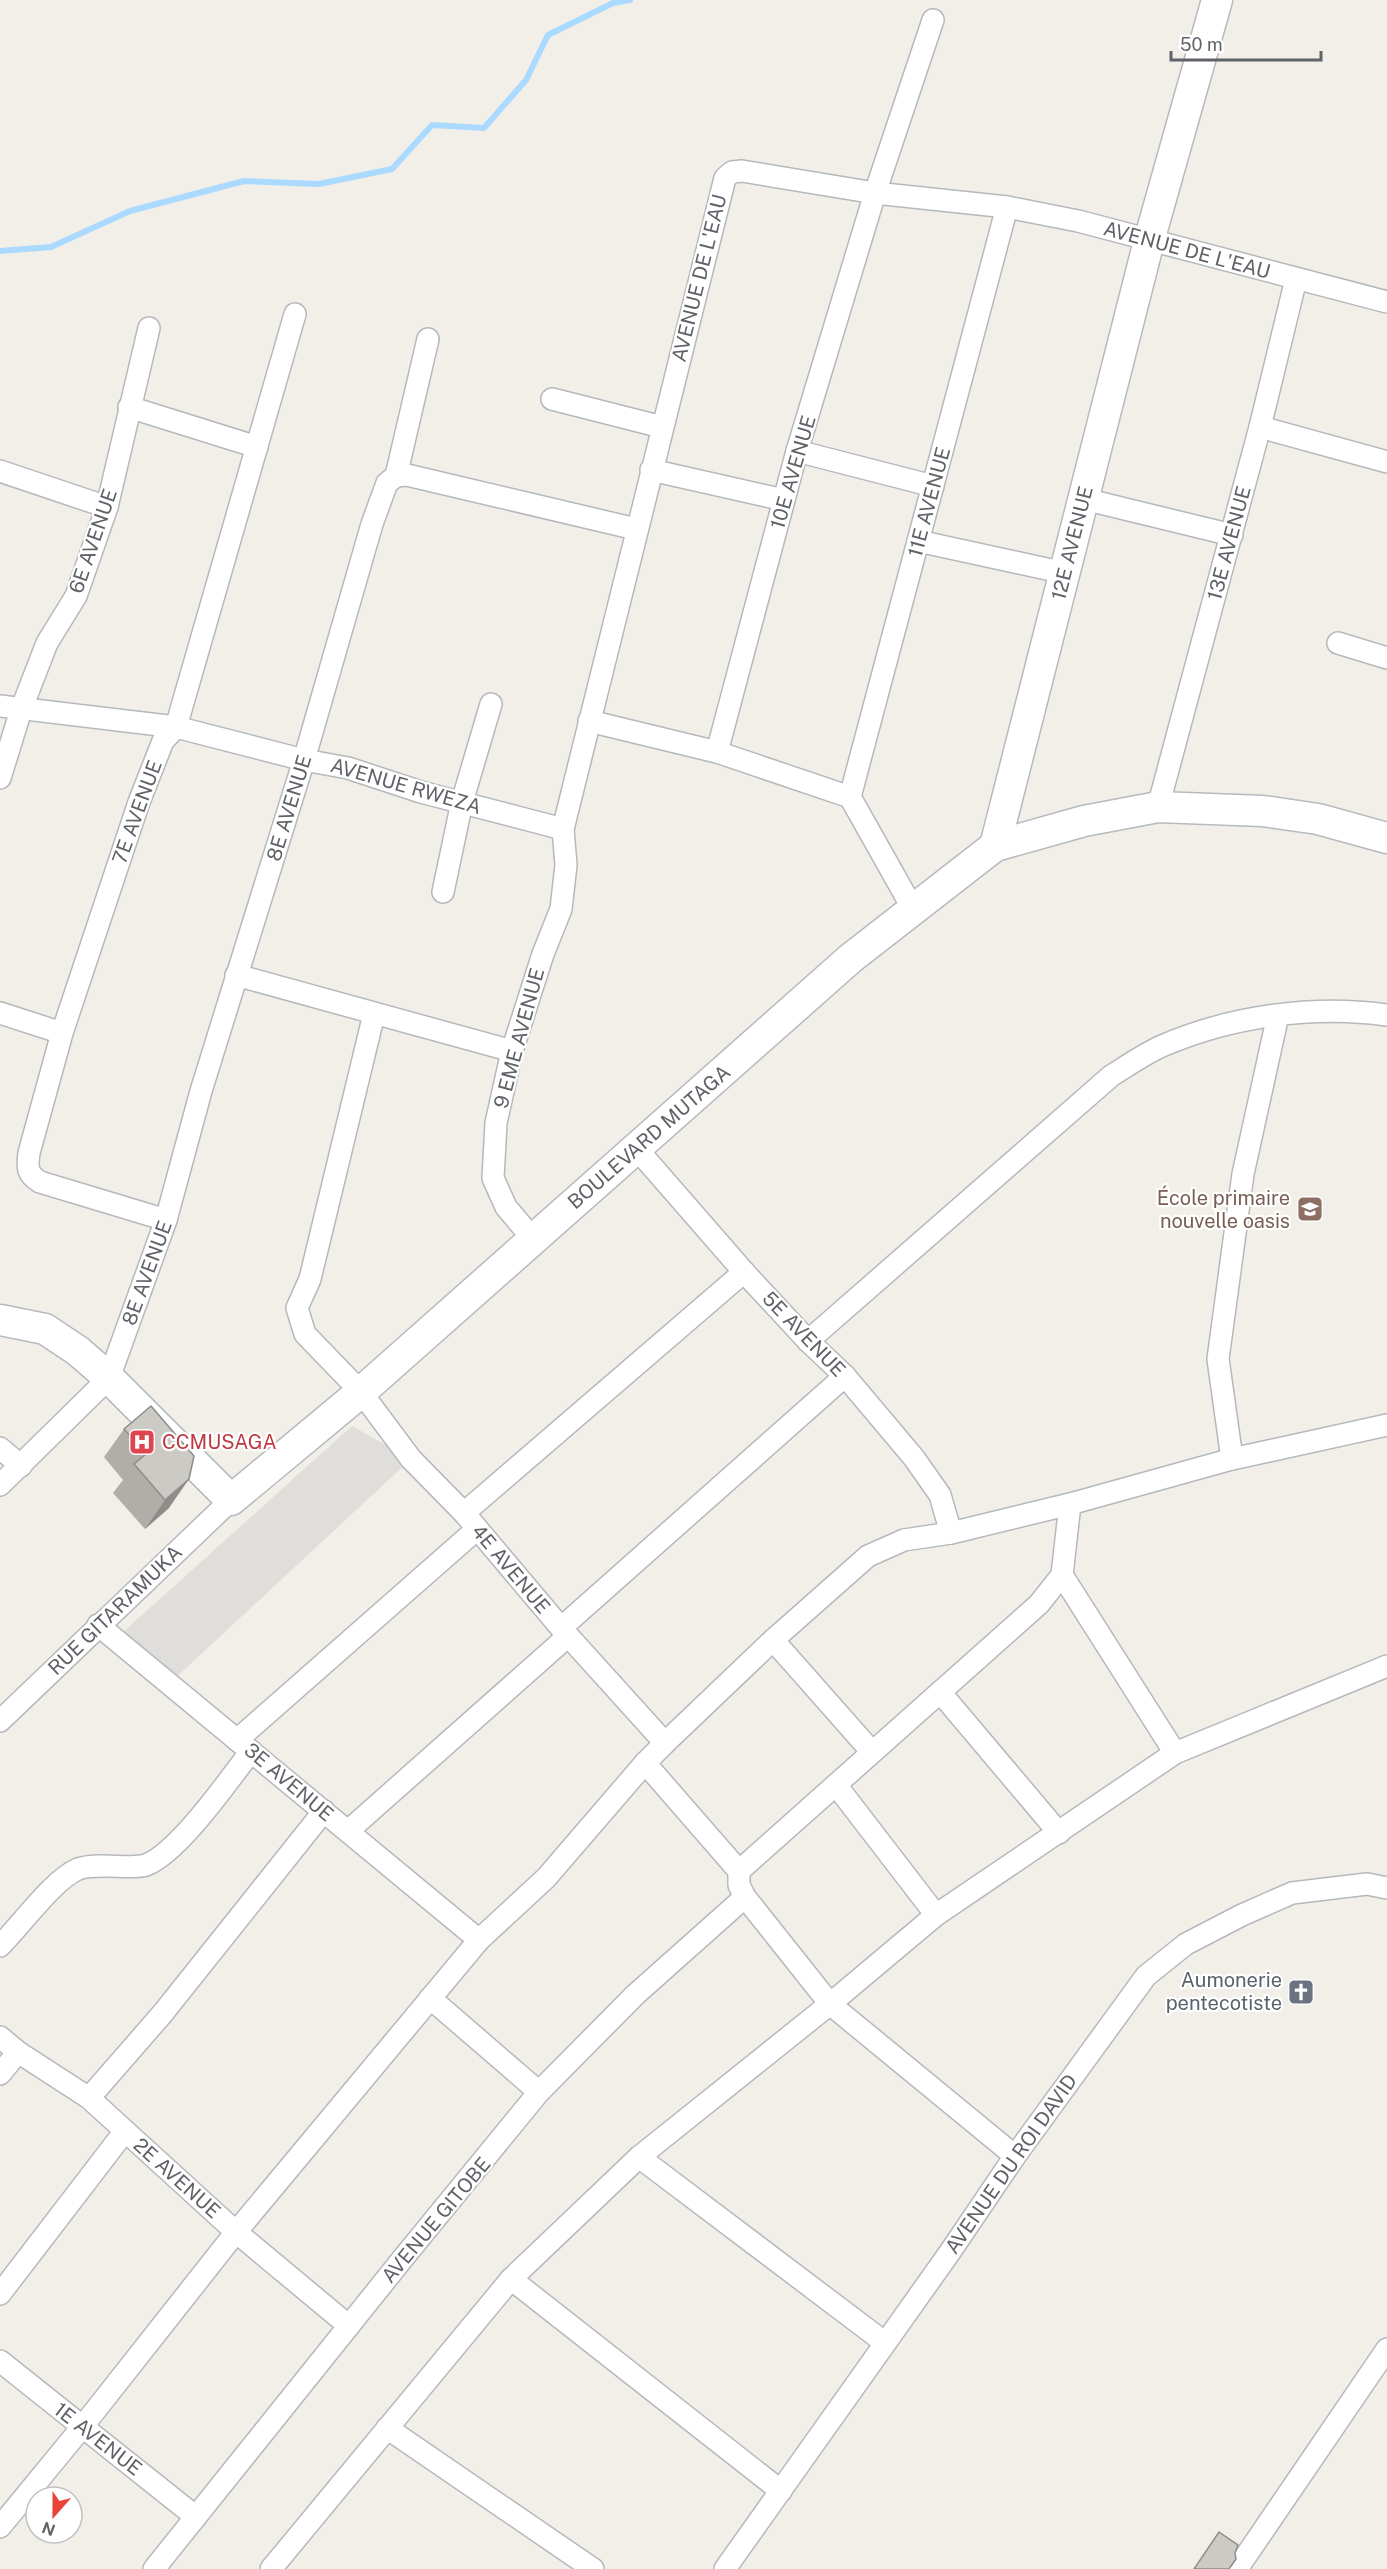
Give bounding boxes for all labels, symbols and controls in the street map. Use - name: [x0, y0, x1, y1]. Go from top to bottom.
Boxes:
- scale bar: [1171, 24, 1321, 62]
- text: 50 m: [1180, 34, 1223, 55]
- street label: AVENUE DE L'EAU: [667, 192, 731, 364]
- street label: AVENUE DE L'EAU: [1101, 216, 1273, 284]
- street label: 10E AVENUE: [765, 412, 821, 532]
- street label: 11E AVENUE: [903, 444, 955, 560]
- street label: 13E AVENUE: [1202, 483, 1256, 603]
- street label: 12E AVENUE: [1046, 484, 1098, 602]
- street label: 6E AVENUE: [64, 486, 122, 596]
- street label: 8E AVENUE: [262, 752, 316, 864]
- street label: AVENUE RWEZA: [328, 753, 484, 819]
- street label: 7E AVENUE: [107, 757, 167, 867]
- street label: 9 EME AVENUE: [489, 965, 549, 1111]
- street label: BOULEVARD MUTAGA: [563, 1060, 735, 1214]
- place label: École primaire nouvelle oasis: [1157, 1185, 1290, 1233]
- school or university icon: École primaire nouvelle oasis: [1295, 1194, 1325, 1224]
- street label: 8E AVENUE: [117, 1217, 177, 1329]
- street label: 5E AVENUE: [757, 1286, 851, 1382]
- hospital icon: CCMUSAGA: [127, 1427, 157, 1457]
- place label: CCMUSAGA: [162, 1430, 277, 1454]
- street label: 4E AVENUE: [467, 1519, 555, 1619]
- street label: RUE GITARAMUKA: [43, 1540, 187, 1680]
- street label: 3E AVENUE: [239, 1738, 339, 1826]
- place label: Aumonerie pentecotiste: [1166, 1968, 1282, 2015]
- church icon: Aumonerie pentecotiste: [1286, 1977, 1316, 2007]
- street label: AVENUE DU ROI DAVID: [940, 2070, 1082, 2258]
- street label: 2E AVENUE: [129, 2133, 225, 2223]
- street label: AVENUE GITOBE: [376, 2152, 496, 2288]
- street label: 1E AVENUE: [49, 2397, 147, 2481]
- north arrow: [24, 2485, 84, 2545]
- text: N: [40, 2517, 58, 2540]

